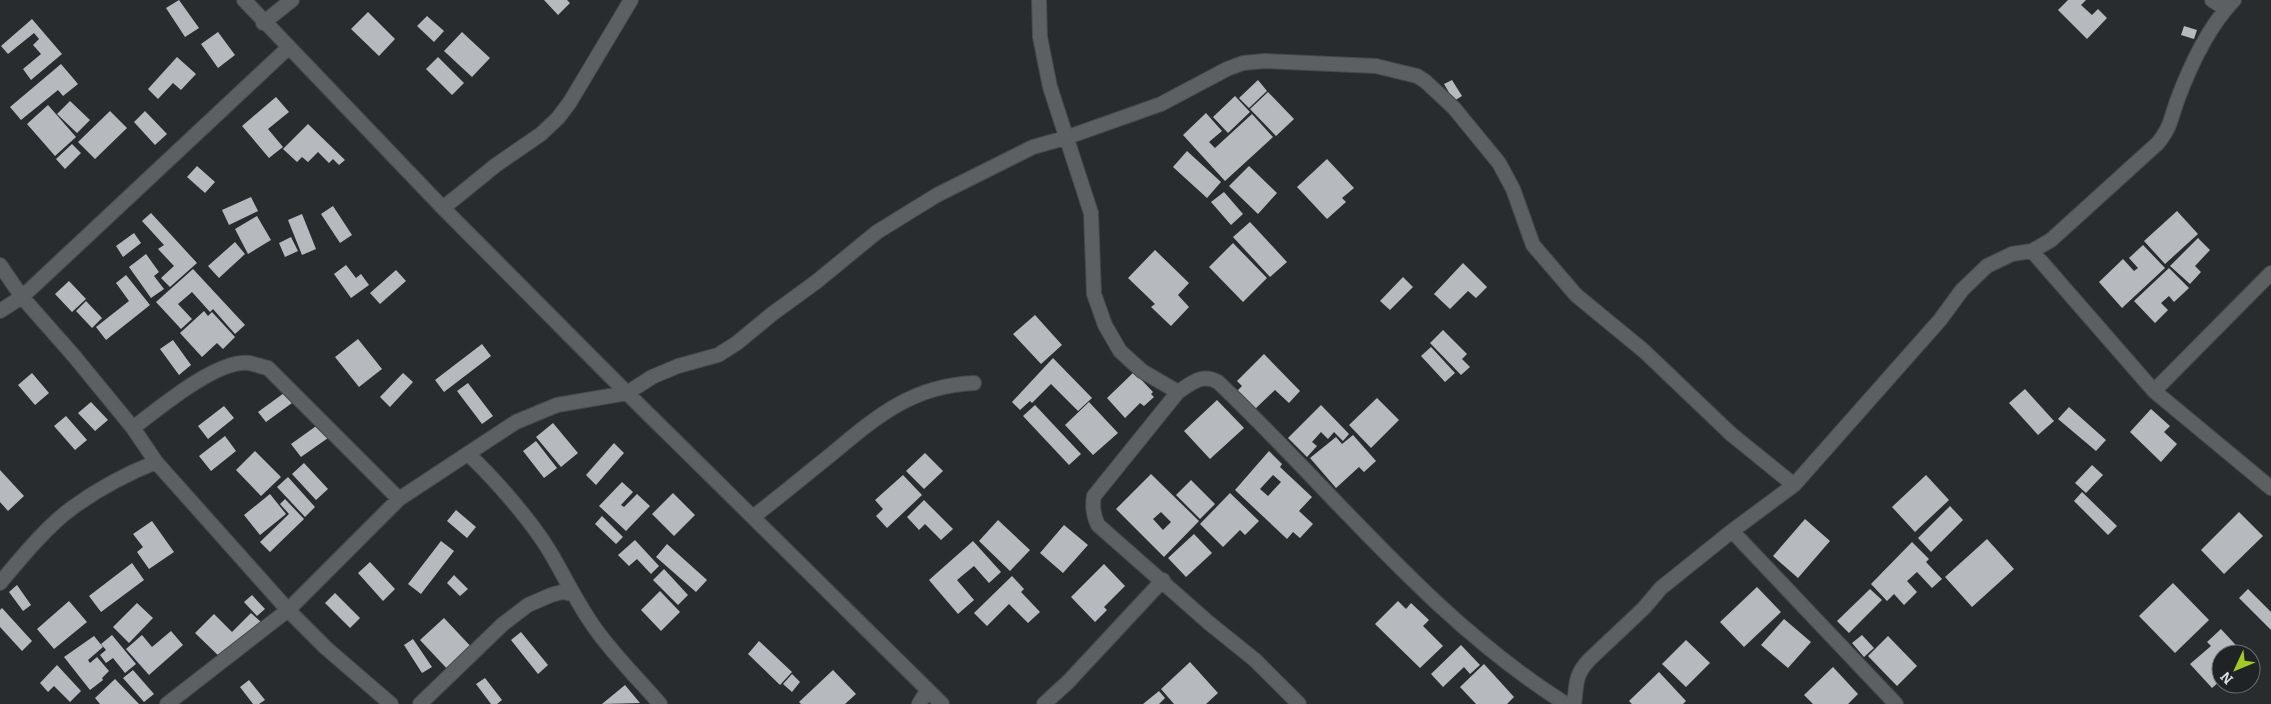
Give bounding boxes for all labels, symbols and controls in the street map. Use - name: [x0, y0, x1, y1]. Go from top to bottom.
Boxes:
- north arrow: [2211, 644, 2261, 694]
- text: N: [2217, 668, 2237, 687]

